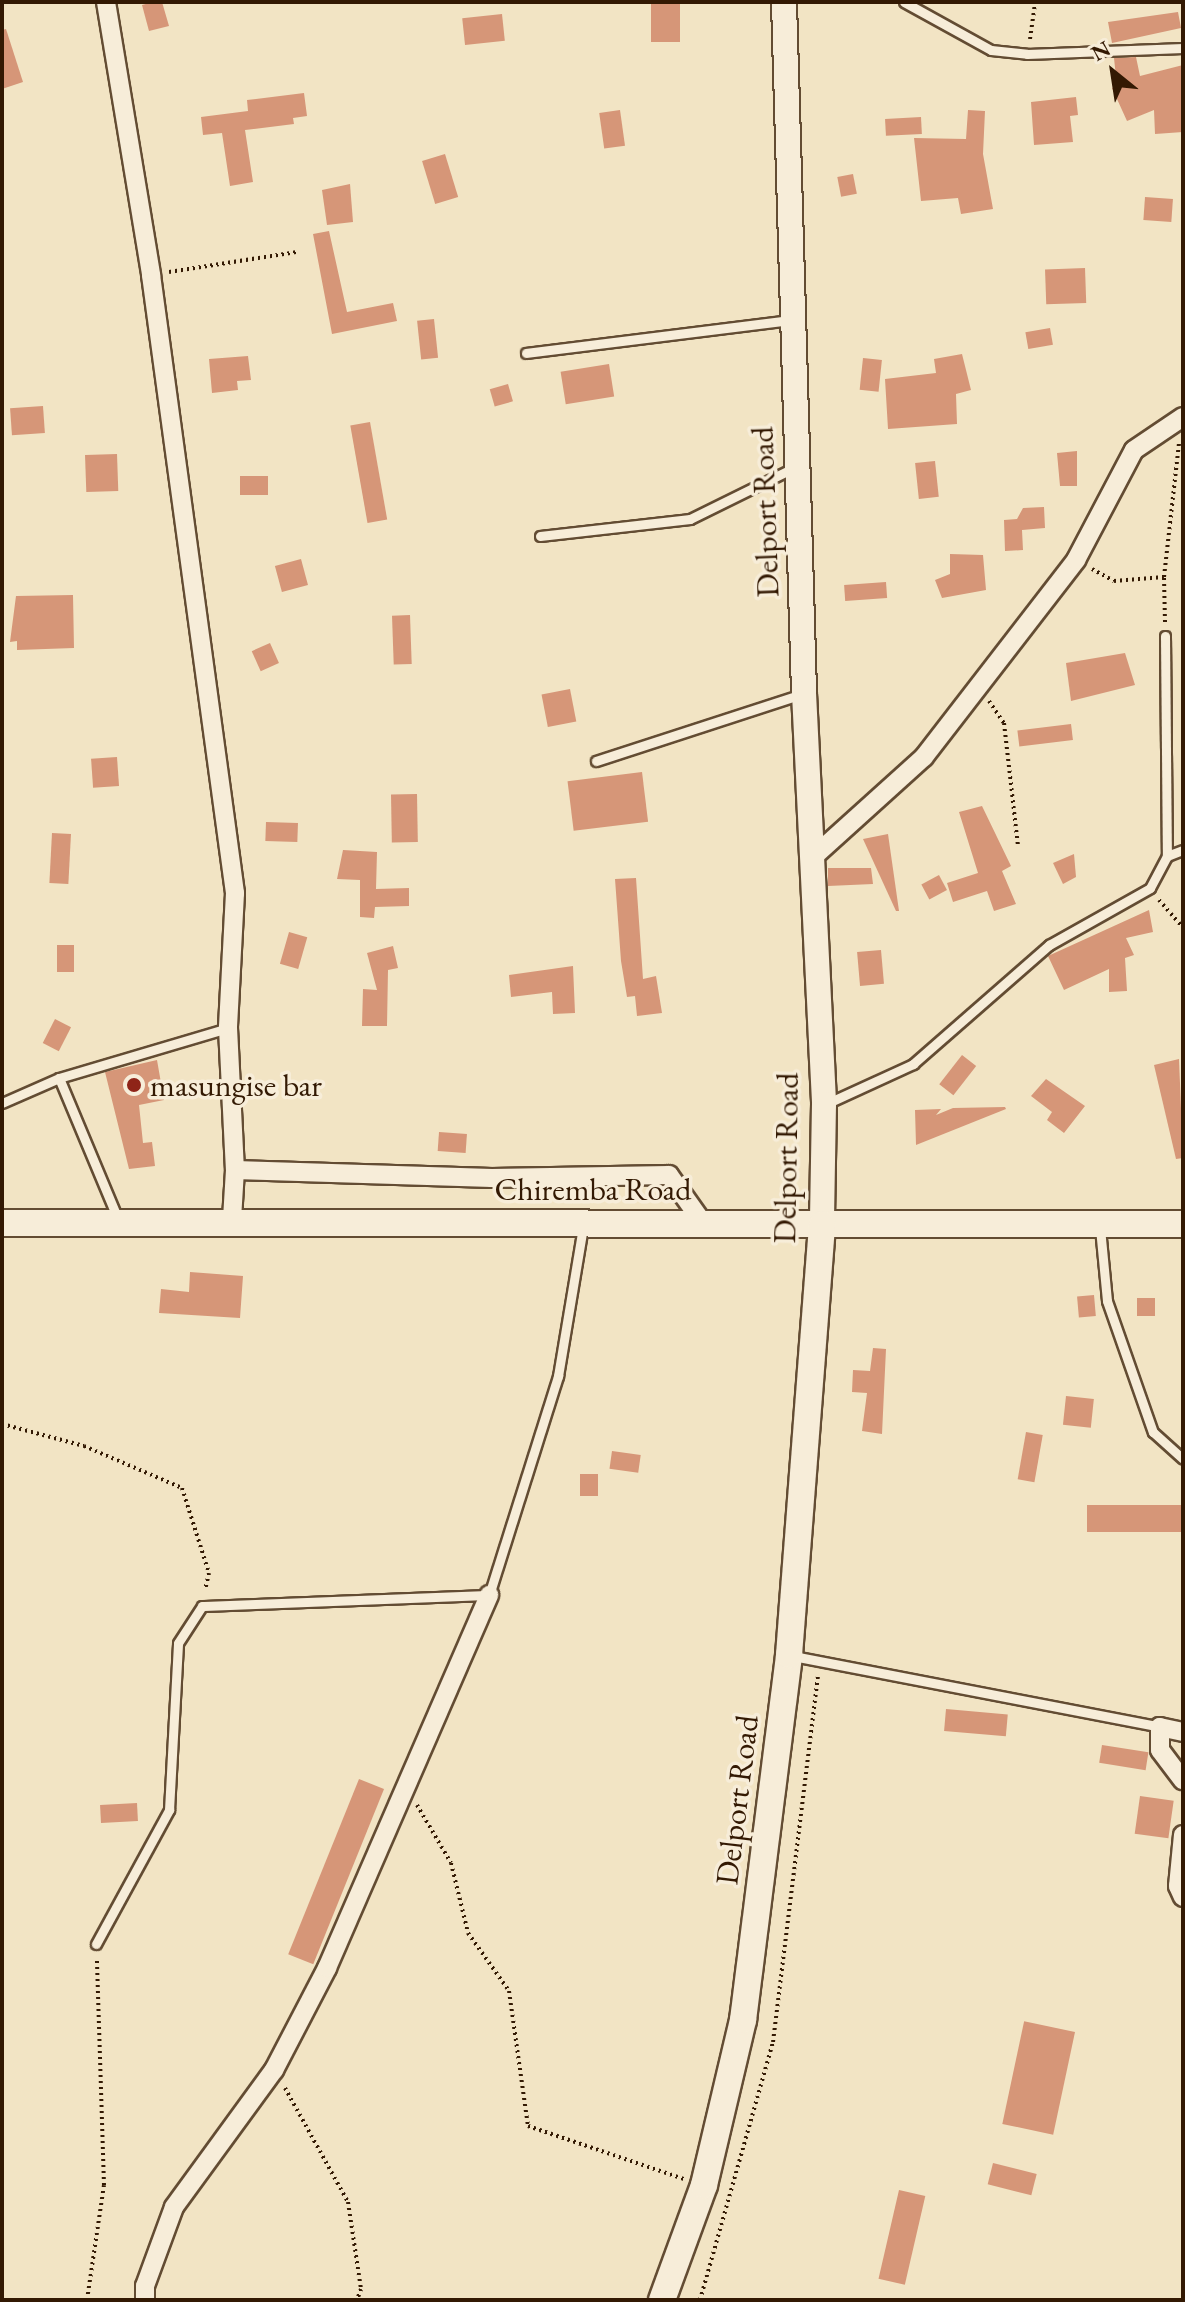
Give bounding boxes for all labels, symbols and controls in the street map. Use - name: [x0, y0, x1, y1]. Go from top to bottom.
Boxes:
- north arrow: [1073, 32, 1153, 112]
- text: N: [1086, 34, 1116, 68]
- street label: Delport Road: [743, 426, 787, 598]
- place label: masungise bar: [150, 1066, 322, 1104]
- street label: Delport Road: [765, 1072, 807, 1244]
- marker: masungise bar: [125, 1076, 143, 1094]
- street label: Chiremba Road: [494, 1170, 692, 1208]
- street label: Delport Road: [708, 1713, 766, 1887]

